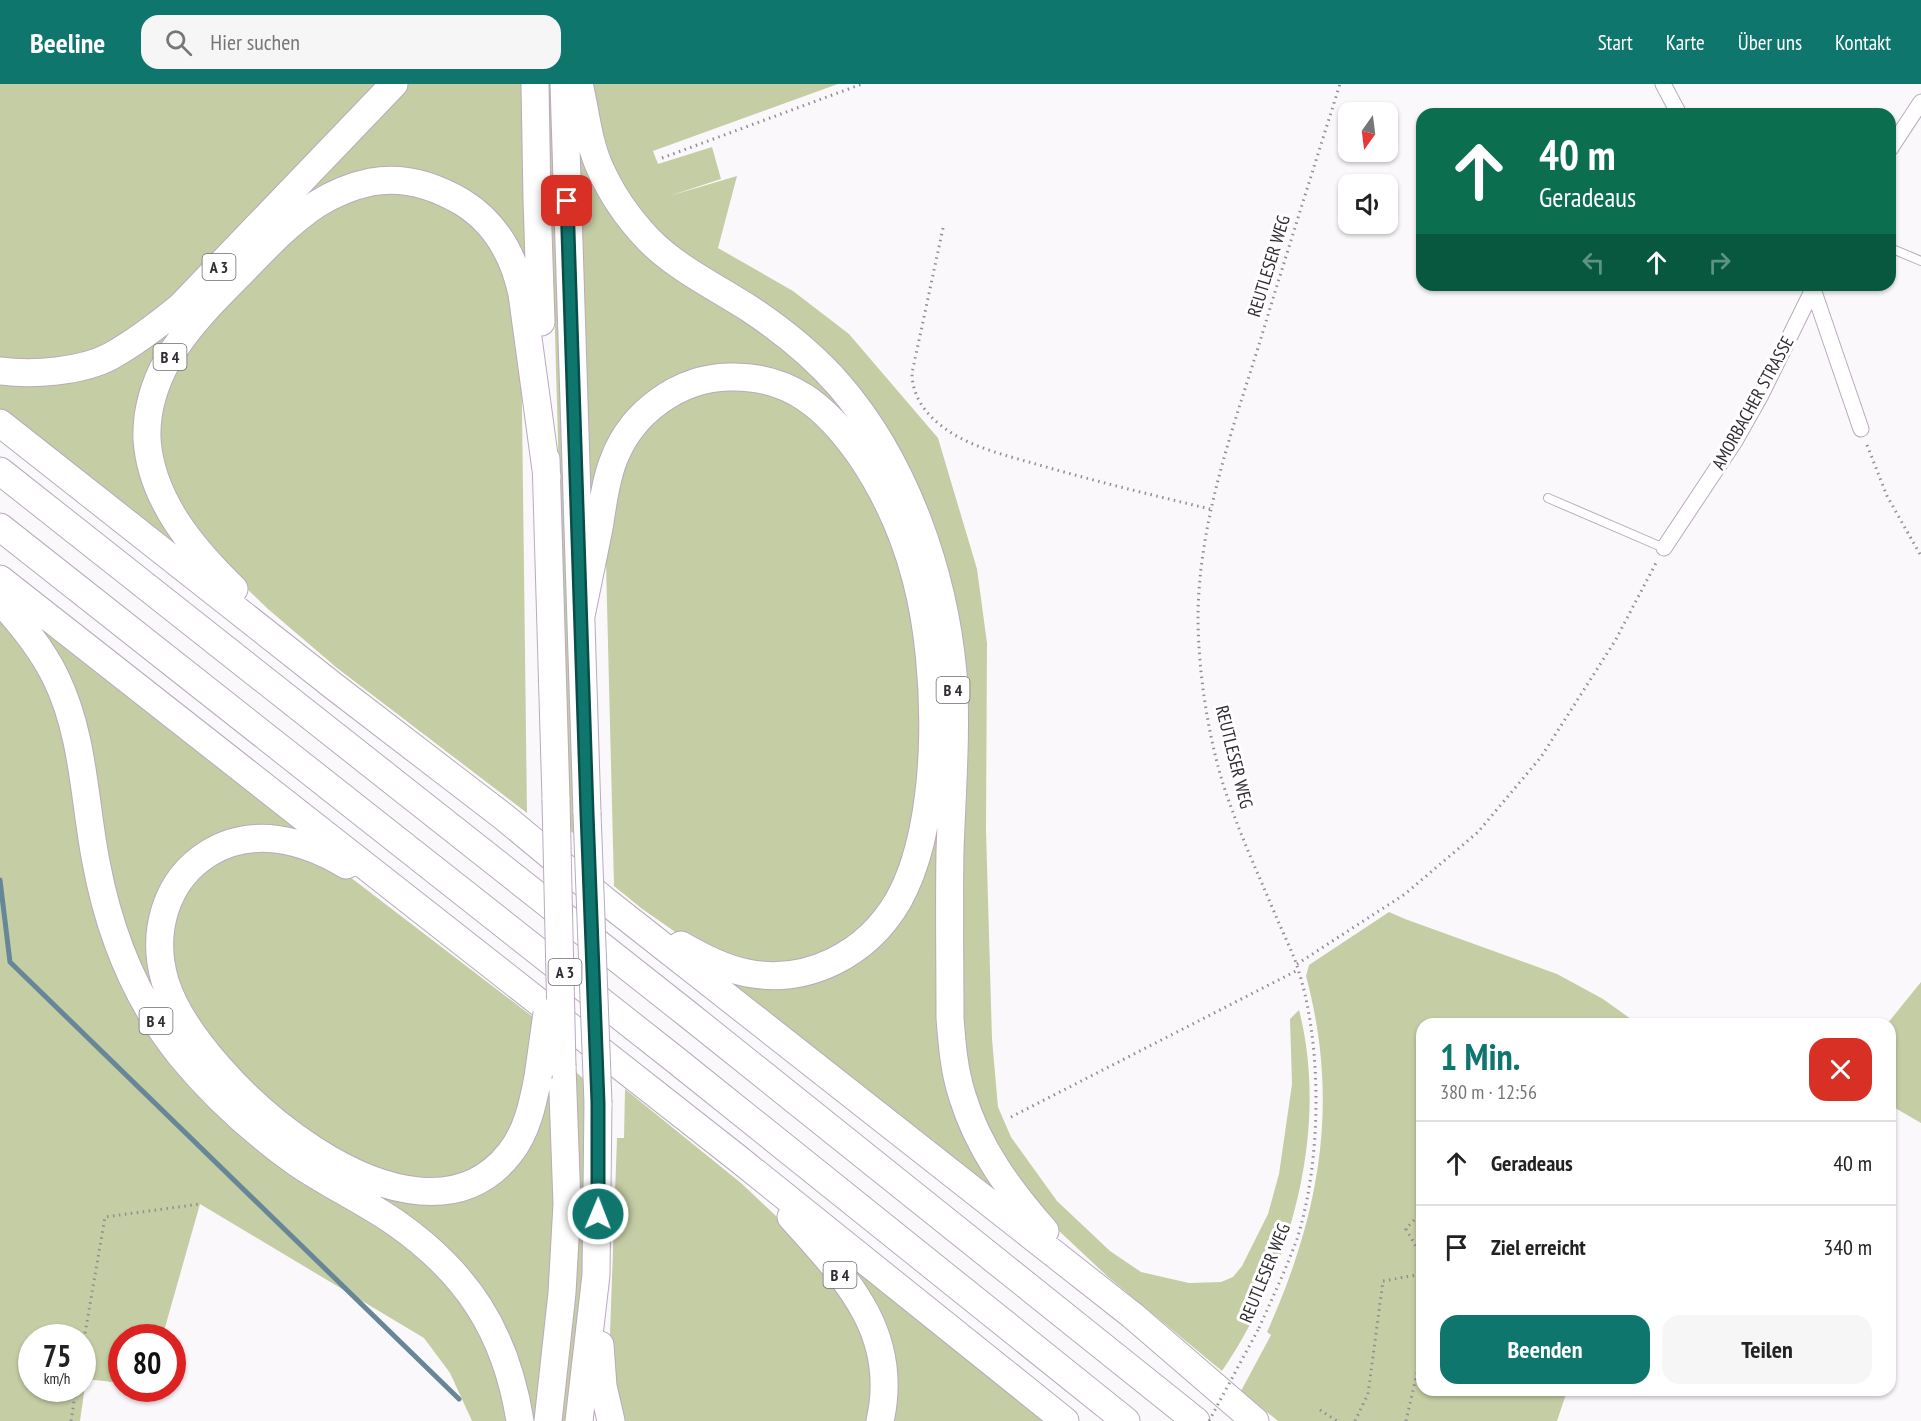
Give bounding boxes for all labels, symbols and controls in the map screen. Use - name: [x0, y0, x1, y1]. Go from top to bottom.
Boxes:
- search box: [141, 15, 561, 69]
- text: Beeline: [30, 24, 105, 61]
- icon: search: [162, 26, 195, 59]
- text: Hier suchen: [210, 28, 300, 56]
- text: Start: [1598, 29, 1633, 56]
- text: Karte: [1666, 29, 1705, 56]
- text: Über uns: [1738, 29, 1802, 56]
- text: Kontakt: [1835, 29, 1891, 56]
- north arrow: [1338, 102, 1398, 162]
- map controls: [1338, 102, 1398, 234]
- text: 40 m: [1539, 127, 1616, 182]
- icon: ahead: [1440, 132, 1518, 210]
- button: sound: [1338, 174, 1398, 234]
- pin: [541, 175, 592, 226]
- text: Geradeaus: [1539, 180, 1636, 214]
- icon: arrive: [550, 184, 583, 217]
- street label: REUTLESER WEG: [1242, 212, 1295, 320]
- icon: left: [1577, 246, 1610, 279]
- icon: ahead: [1640, 246, 1673, 279]
- icon: right: [1703, 246, 1736, 279]
- road number: A 3: [202, 254, 236, 280]
- street label: AMORBACHER STRASSE: [1706, 332, 1799, 473]
- road number: B 4: [154, 344, 186, 370]
- road number: B 4: [936, 677, 970, 703]
- street label: REUTLESER WEG: [1211, 703, 1258, 811]
- road number: A 3: [548, 959, 582, 985]
- road number: B 4: [140, 1008, 172, 1034]
- text: 1 Min.: [1440, 1033, 1520, 1080]
- button: close: [1809, 1038, 1872, 1101]
- text: 380 m · 12:56: [1440, 1079, 1537, 1105]
- icon: ahead: [1440, 1147, 1473, 1180]
- text: Geradeaus: [1491, 1149, 1573, 1177]
- text: 40 m: [1833, 1149, 1872, 1177]
- position arrow: [566, 1182, 630, 1246]
- street label: REUTLESER WEG: [1234, 1220, 1295, 1326]
- icon: arrive: [1440, 1231, 1473, 1264]
- text: Ziel erreicht: [1491, 1233, 1586, 1261]
- text: 340 m: [1823, 1233, 1872, 1261]
- road number: B 4: [824, 1262, 856, 1288]
- button: Beenden: [1440, 1315, 1650, 1384]
- button: Teilen: [1662, 1315, 1872, 1384]
- speed limit sign: 80: [108, 1324, 186, 1402]
- text: 75: [43, 1336, 71, 1375]
- text: km/h: [44, 1369, 70, 1388]

